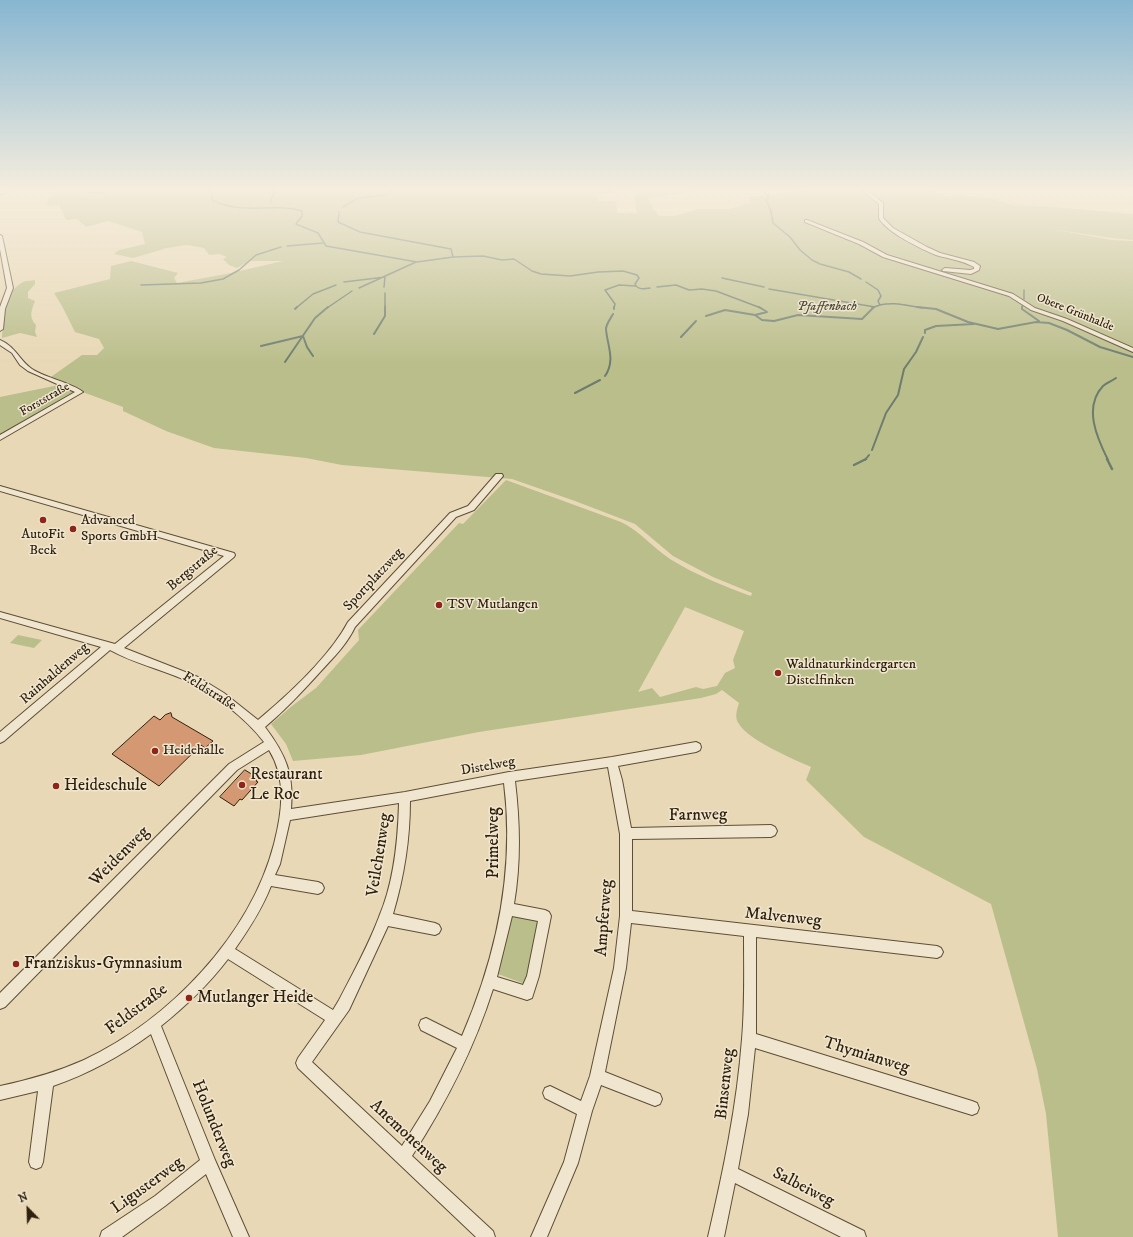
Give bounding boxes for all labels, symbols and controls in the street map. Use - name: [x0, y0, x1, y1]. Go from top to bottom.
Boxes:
- street label: Obere Grünhalde: [1034, 291, 1116, 335]
- water label: Pfaffenbach: [797, 299, 857, 315]
- street label: Forststraße: [18, 380, 72, 420]
- place label: Advanced Sports GmbH: [81, 513, 158, 546]
- marker: AutoFit Beck: [38, 515, 48, 525]
- marker: Advanced Sports GmbH: [68, 524, 78, 534]
- place label: AutoFit Beck: [21, 527, 65, 560]
- street label: Bergstraße: [164, 543, 222, 595]
- street label: Sportplatzweg: [341, 545, 407, 615]
- place label: TSV Mutlangen: [447, 597, 538, 613]
- marker: TSV Mutlangen: [434, 600, 444, 610]
- street label: Rainhaldenweg: [17, 640, 93, 708]
- place label: Waldnaturkindergarten Distelfinken: [786, 657, 916, 690]
- marker: Waldnaturkindergarten Distelfinken: [773, 668, 783, 678]
- street label: Feldstraße: [179, 669, 239, 715]
- place label: Heidehalle: [163, 743, 224, 759]
- marker: Heidehalle: [150, 746, 160, 756]
- street label: Distelweg: [460, 754, 516, 780]
- place label: Restaurant Le Roc: [250, 765, 323, 805]
- place label: Heideschule: [64, 776, 147, 796]
- marker: Restaurant Le Roc: [237, 780, 247, 790]
- marker: Heideschule: [51, 781, 61, 791]
- street label: Farnweg: [669, 805, 727, 827]
- street label: Primelweg: [484, 807, 504, 879]
- street label: Veilchenweg: [363, 812, 397, 898]
- street label: Weidenweg: [86, 823, 154, 891]
- street label: Ampferweg: [592, 879, 618, 957]
- street label: Malvenweg: [744, 904, 822, 932]
- place label: Franziskus-Gymnasium: [24, 954, 182, 974]
- marker: Franziskus-Gymnasium: [11, 959, 21, 969]
- street label: Feldstraße: [102, 980, 172, 1040]
- place label: Mutlanger Heide: [197, 988, 313, 1008]
- marker: Mutlanger Heide: [184, 993, 194, 1003]
- street label: Thymianweg: [820, 1033, 912, 1079]
- street label: Binsenweg: [712, 1047, 740, 1121]
- street label: Holunderweg: [186, 1077, 240, 1171]
- street label: Anemonenweg: [365, 1096, 451, 1178]
- street label: Ligusterweg: [108, 1153, 188, 1219]
- street label: Salbeiweg: [769, 1164, 837, 1212]
- north arrow: [8, 1189, 48, 1229]
- text: N: [16, 1190, 30, 1206]

